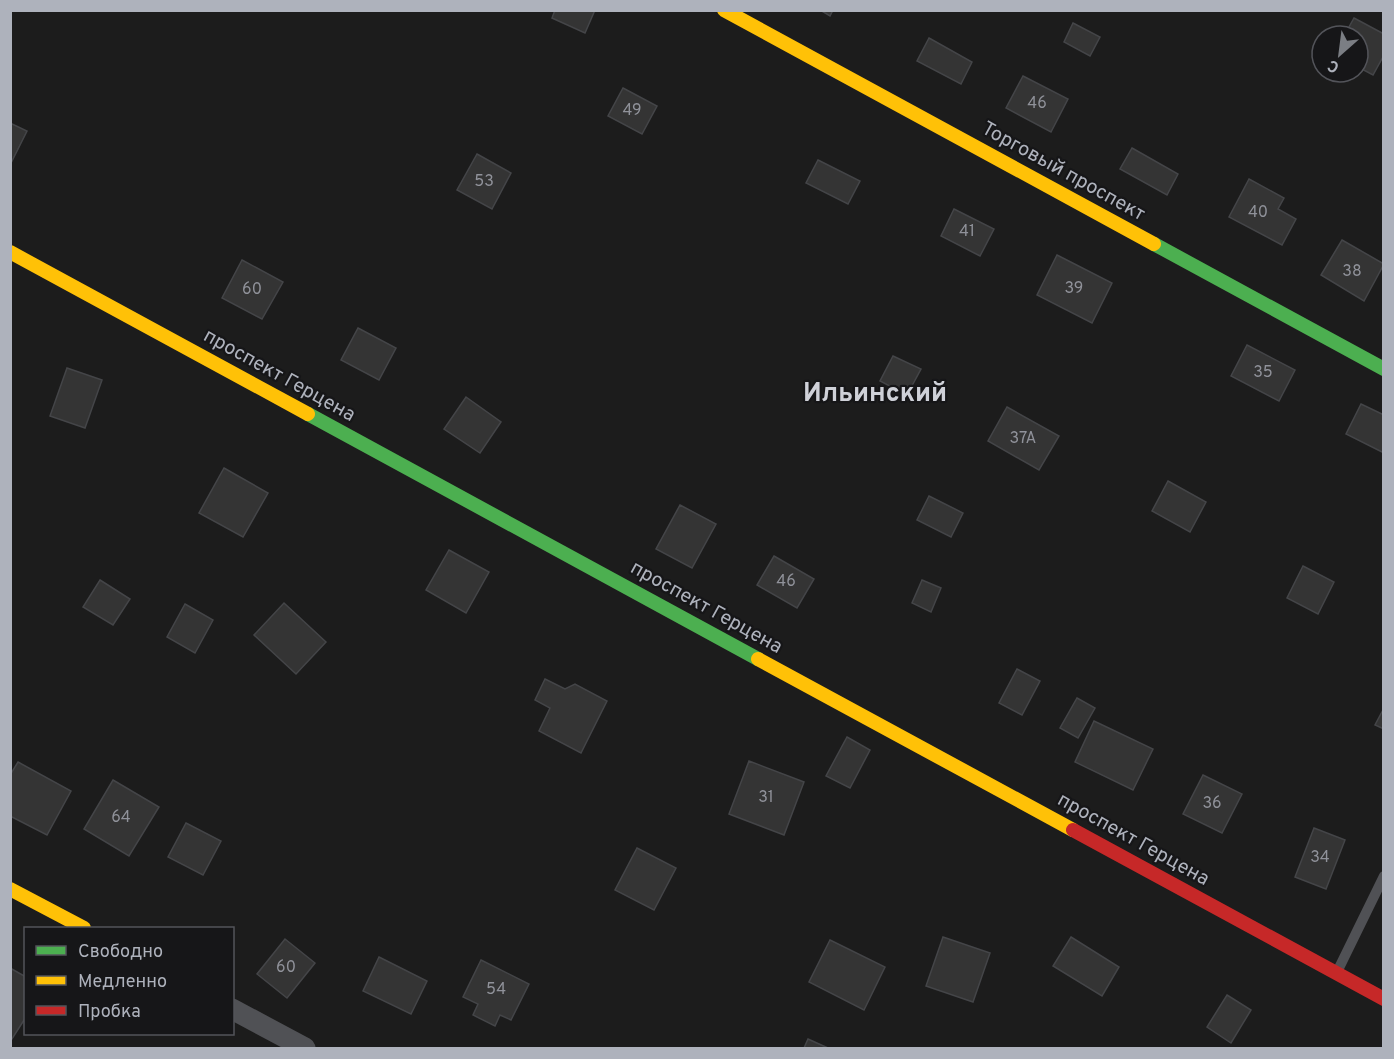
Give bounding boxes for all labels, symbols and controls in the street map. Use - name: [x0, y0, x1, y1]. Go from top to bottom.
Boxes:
- north arrow: [1310, 24, 1370, 84]
- text: С: [1325, 54, 1343, 77]
- house number: 46: [1027, 94, 1047, 114]
- house number: 49: [622, 101, 642, 121]
- street label: Торговый проспект: [977, 116, 1149, 228]
- house number: 53: [474, 172, 494, 192]
- house number: 40: [1248, 203, 1268, 223]
- house number: 41: [959, 222, 975, 242]
- house number: 38: [1342, 262, 1362, 282]
- house number: 39: [1065, 279, 1083, 299]
- house number: 60: [242, 280, 262, 300]
- street label: проспект Герцена: [198, 323, 360, 429]
- house number: 35: [1253, 363, 1273, 383]
- district label: Ильинский: [803, 378, 947, 411]
- house number: 37А: [1010, 429, 1037, 449]
- street label: проспект Герцена: [625, 555, 787, 661]
- house number: 46: [776, 572, 796, 592]
- street label: проспект Герцена: [1052, 787, 1214, 893]
- house number: 31: [758, 788, 774, 808]
- house number: 36: [1202, 794, 1222, 814]
- house number: 64: [111, 808, 131, 828]
- house number: 34: [1310, 848, 1330, 868]
- legend: [24, 927, 234, 1035]
- text: Свободно: [78, 941, 163, 964]
- house number: 60: [276, 958, 296, 978]
- text: Медленно: [78, 971, 167, 994]
- house number: 54: [486, 980, 506, 1000]
- text: Пробка: [78, 1001, 141, 1024]

